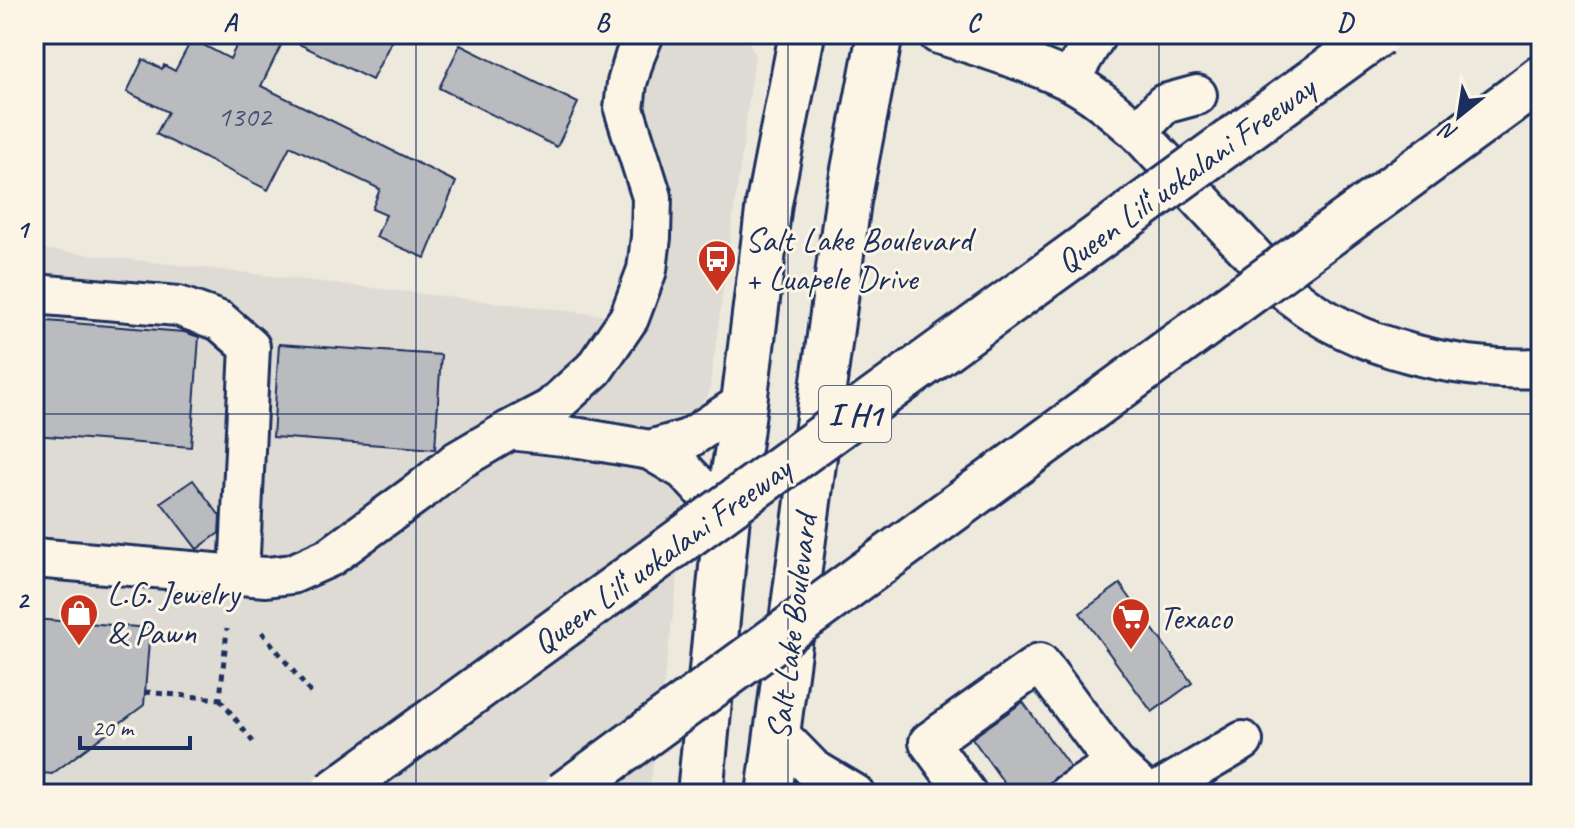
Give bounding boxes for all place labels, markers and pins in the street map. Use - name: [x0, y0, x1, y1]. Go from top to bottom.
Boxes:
- place label: Salt Lake Boulevard + Luapele Drive: [745, 218, 976, 300]
- bus stop icon: Salt Lake Boulevard + Luapele Drive: [696, 238, 738, 293]
- place label: L.G. Jewelry & Pawn: [107, 572, 241, 654]
- shop icon: L.G. Jewelry & Pawn: [58, 592, 100, 647]
- supermarket icon: Texaco: [1110, 596, 1152, 651]
- place label: Texaco: [1159, 596, 1234, 639]

